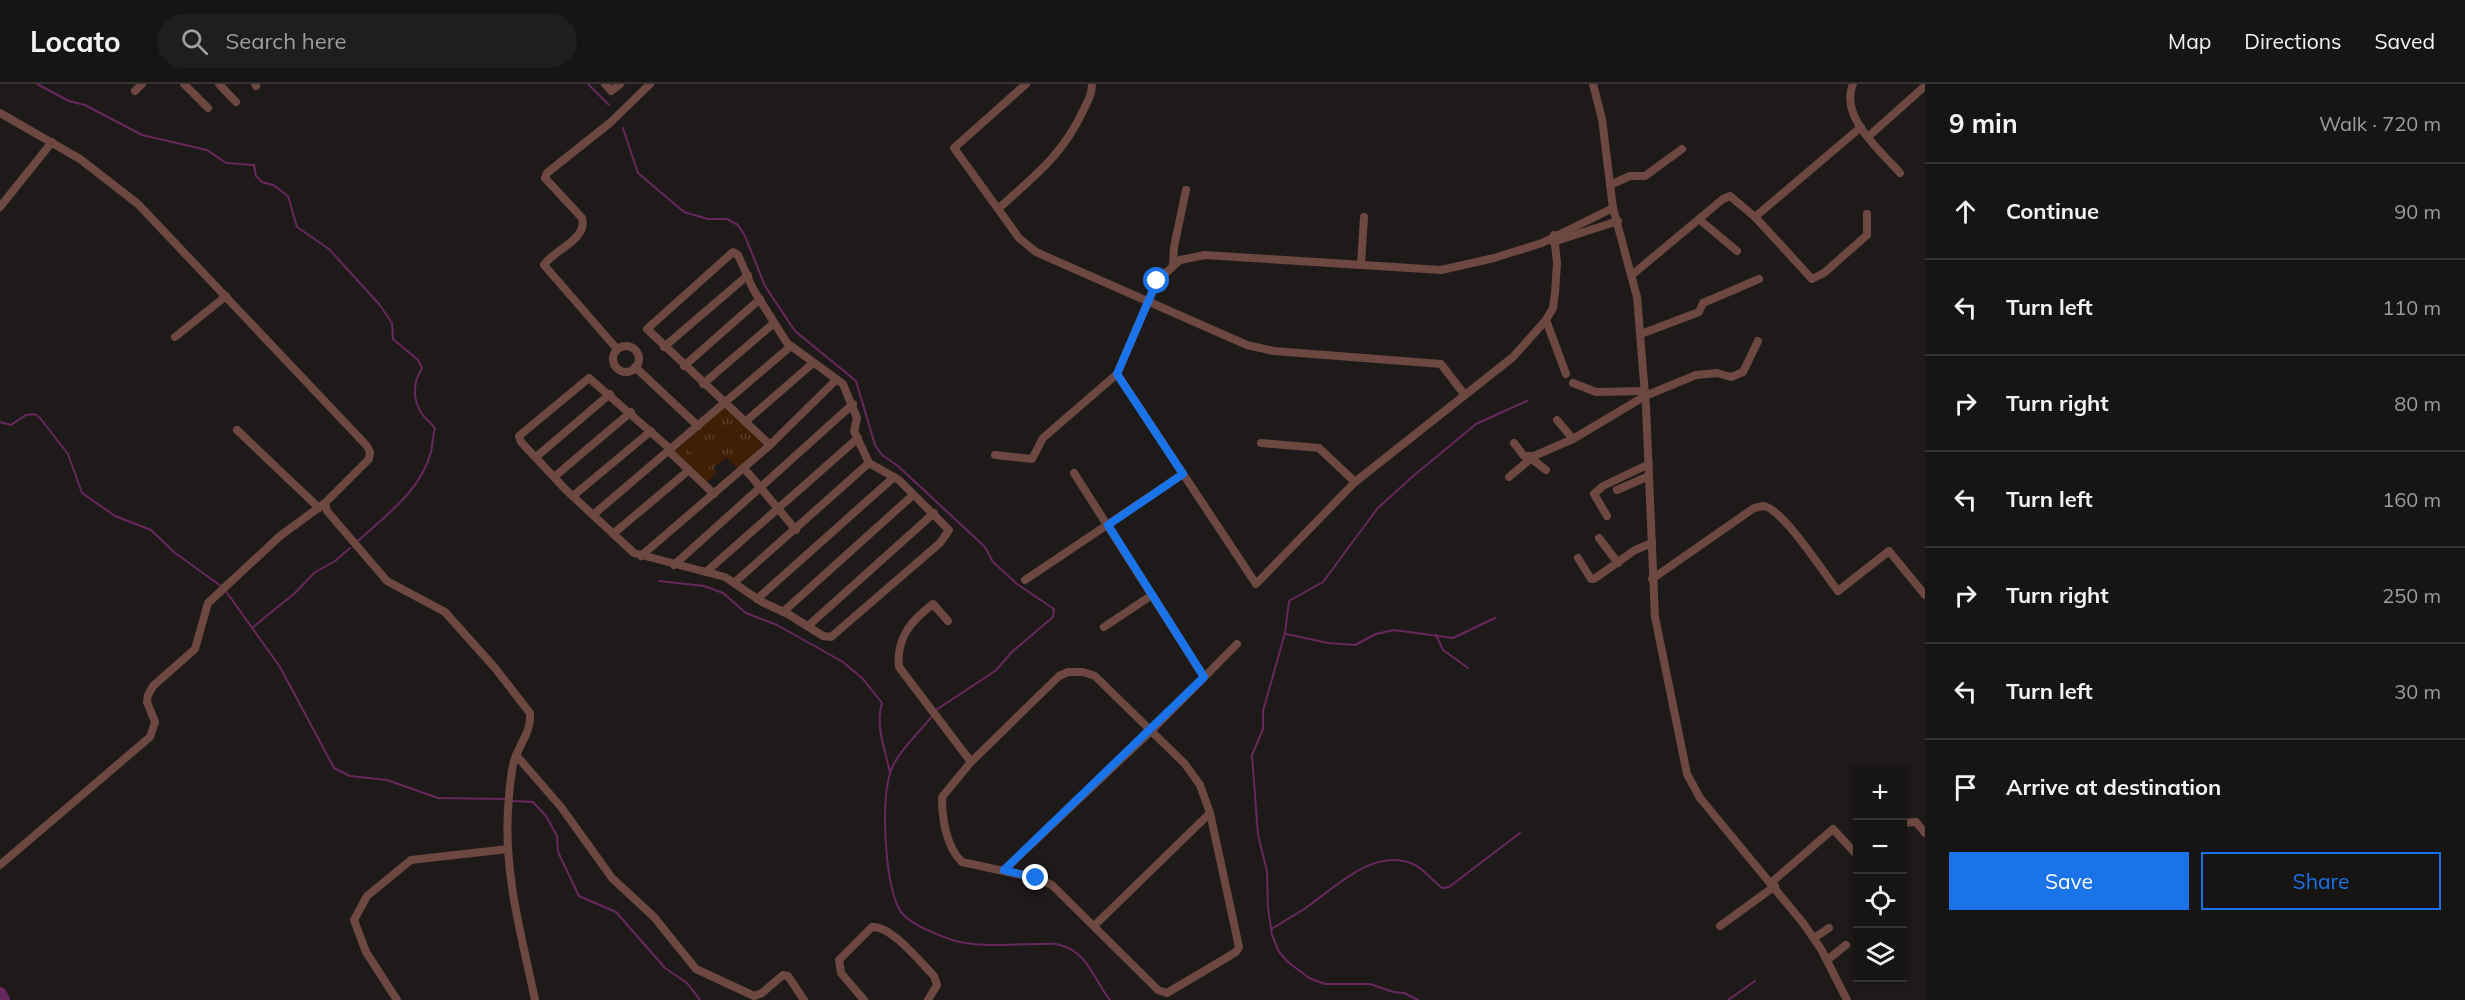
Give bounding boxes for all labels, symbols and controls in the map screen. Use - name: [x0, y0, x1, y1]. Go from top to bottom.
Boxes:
- search box: [157, 14, 577, 68]
- text: Locato: [30, 24, 121, 59]
- icon: search: [178, 25, 211, 58]
- text: Search here: [226, 27, 346, 55]
- text: Map: [2168, 28, 2211, 54]
- text: Directions: [2244, 28, 2341, 54]
- text: Saved: [2374, 28, 2435, 54]
- text: 9 min: [1949, 107, 2018, 140]
- text: Walk · 720 m: [2319, 111, 2441, 136]
- icon: ahead: [1949, 195, 1982, 228]
- text: Continue: [2006, 197, 2099, 225]
- text: 90 m: [2394, 199, 2441, 224]
- route start: [1143, 267, 1169, 293]
- icon: left: [1949, 291, 1982, 324]
- text: Turn left: [2006, 293, 2093, 321]
- text: 110 m: [2382, 295, 2441, 320]
- icon: right: [1949, 387, 1982, 420]
- text: Turn right: [2006, 389, 2109, 417]
- text: 80 m: [2394, 391, 2441, 416]
- icon: left: [1949, 483, 1982, 516]
- text: Turn left: [2006, 485, 2093, 513]
- text: 160 m: [2382, 487, 2441, 512]
- icon: right: [1949, 579, 1982, 612]
- text: Turn right: [2006, 581, 2109, 609]
- text: 250 m: [2382, 583, 2441, 608]
- icon: left: [1949, 675, 1982, 708]
- text: Turn left: [2006, 677, 2093, 705]
- text: 30 m: [2394, 679, 2441, 704]
- map controls: [1853, 766, 1907, 982]
- button: +: [1853, 766, 1907, 820]
- icon: arrive: [1949, 771, 1982, 804]
- text: Arrive at destination: [2006, 773, 2221, 801]
- button: −: [1853, 820, 1907, 874]
- button: Save: [1949, 852, 2189, 910]
- button: Share: [2201, 852, 2441, 910]
- route end: [1022, 864, 1048, 890]
- button: locate: [1853, 874, 1907, 928]
- button: layers: [1853, 928, 1907, 982]

